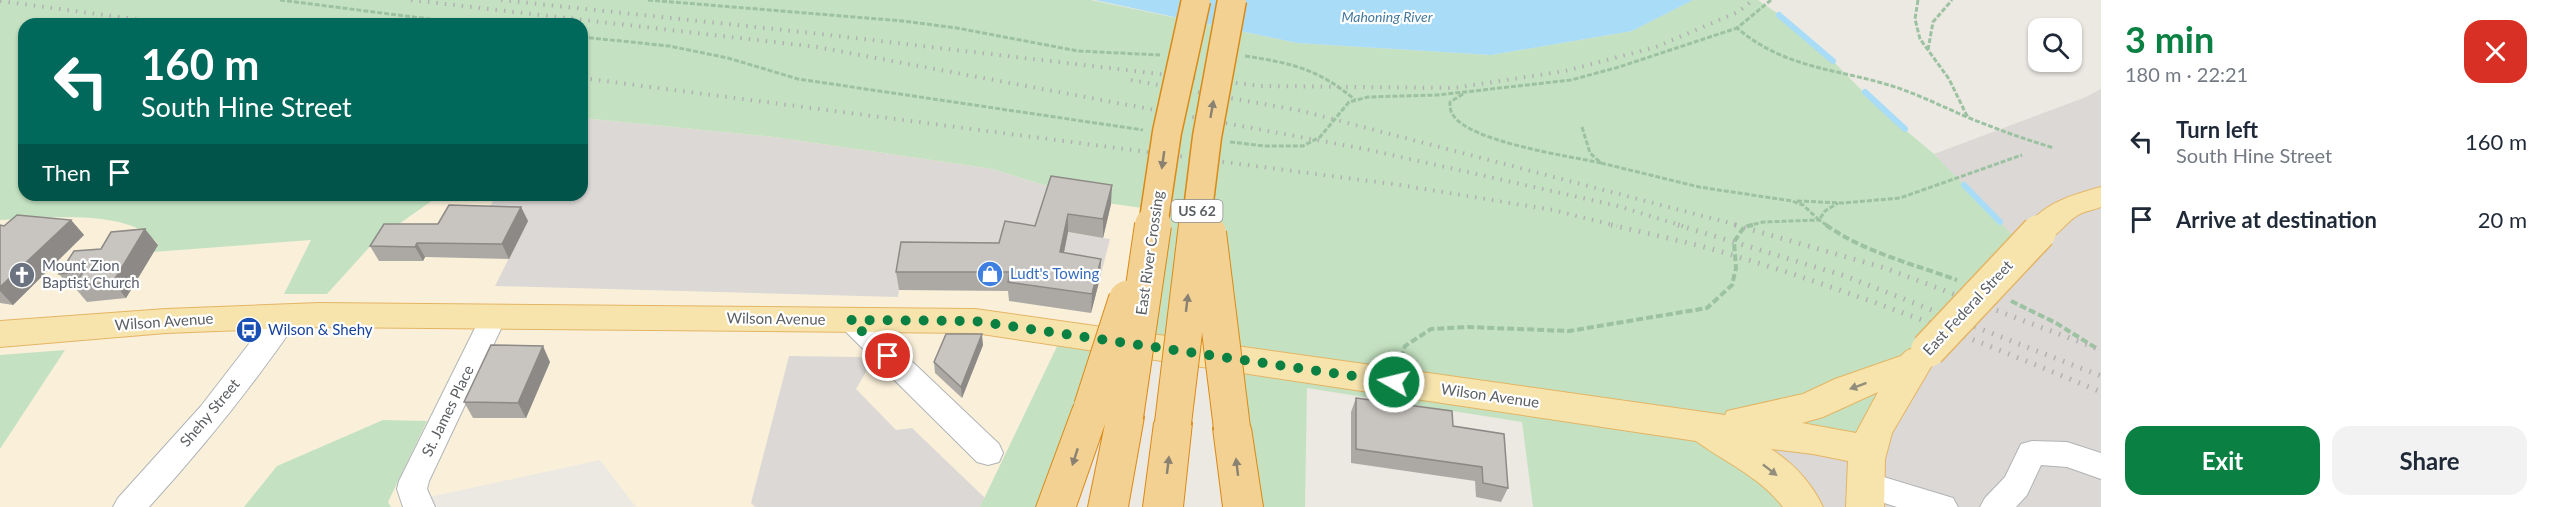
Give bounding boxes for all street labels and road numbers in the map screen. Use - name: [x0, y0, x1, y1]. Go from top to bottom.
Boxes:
- street label: East River Crossing: [1131, 189, 1167, 316]
- road number: US 62: [1172, 200, 1222, 222]
- street label: East Federal Street: [1919, 256, 2016, 359]
- street label: Wilson Avenue: [726, 308, 826, 328]
- street label: Wilson Avenue: [114, 309, 214, 333]
- street label: St. James Place: [417, 362, 477, 459]
- street label: Shehy Street: [176, 374, 243, 450]
- street label: Wilson Avenue: [1440, 379, 1540, 411]

